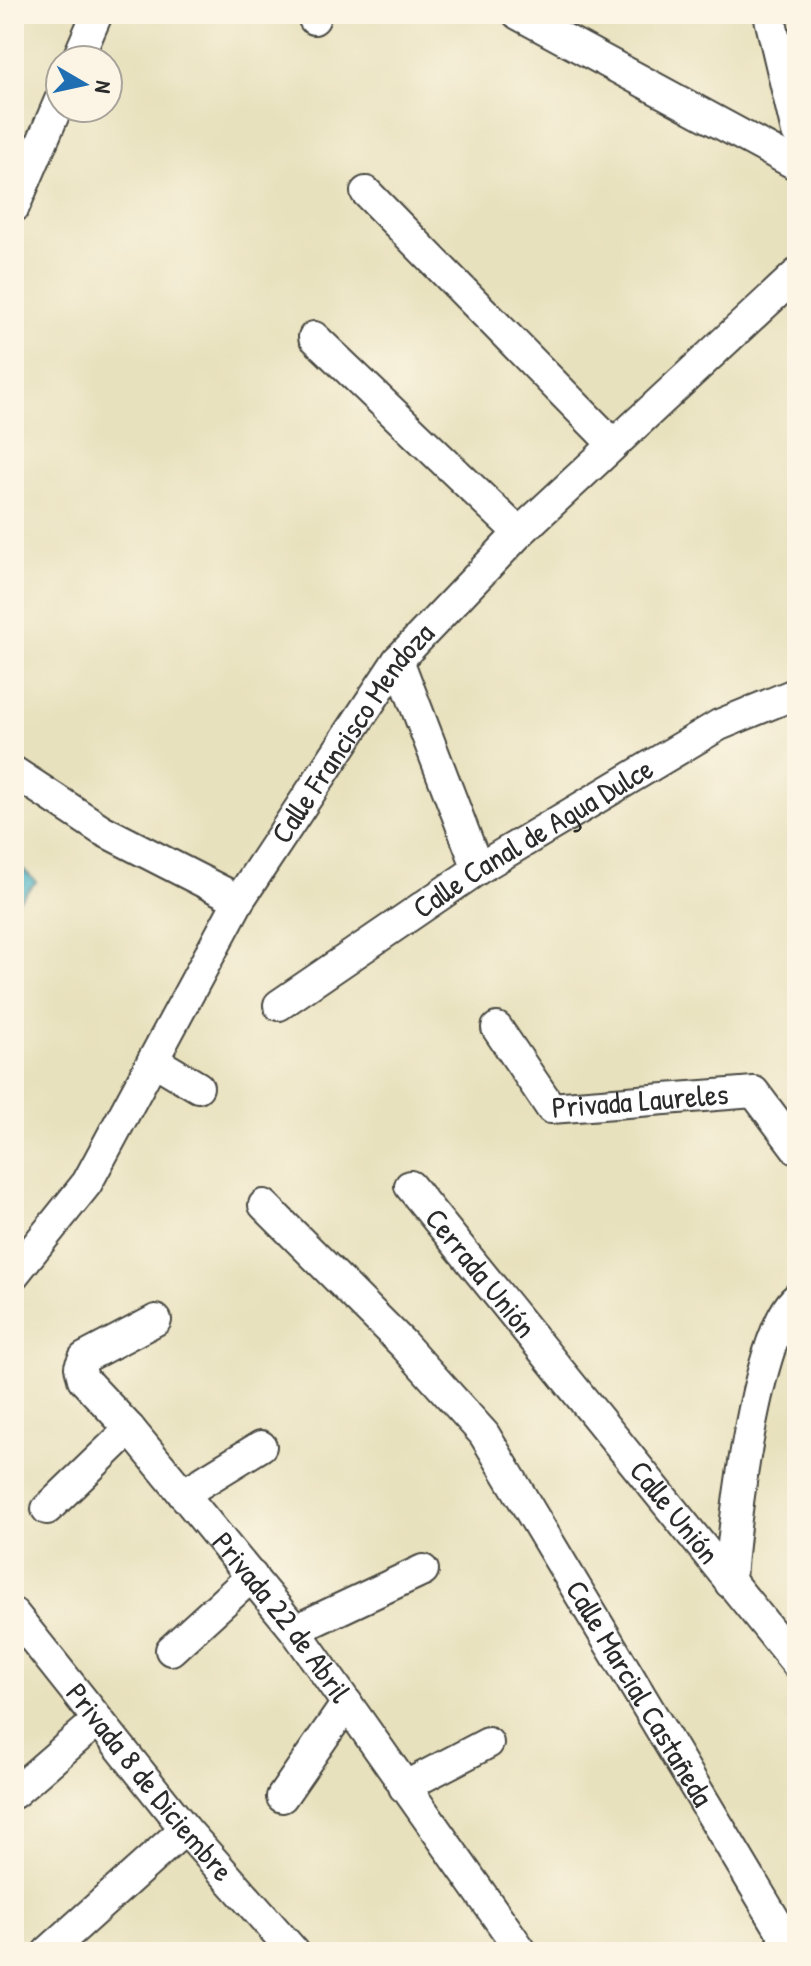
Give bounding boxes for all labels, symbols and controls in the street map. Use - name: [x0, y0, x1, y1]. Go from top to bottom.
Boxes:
- north arrow: [44, 44, 124, 124]
- text: N: [88, 79, 119, 96]
- street label: Calle Francisco Mendoza: [261, 613, 443, 851]
- street label: Calle Canal de Agua Dulce: [404, 748, 660, 927]
- street label: Privada Laureles: [550, 1073, 730, 1127]
- street label: Cerrada Unión: [417, 1199, 546, 1346]
- street label: Calle Unión: [621, 1452, 729, 1572]
- street label: Privada 22 de Abril: [203, 1523, 361, 1710]
- street label: Calle Marcial Castañeda: [557, 1572, 723, 1814]
- street label: Privada 8 de Diciembre: [57, 1674, 243, 1889]

